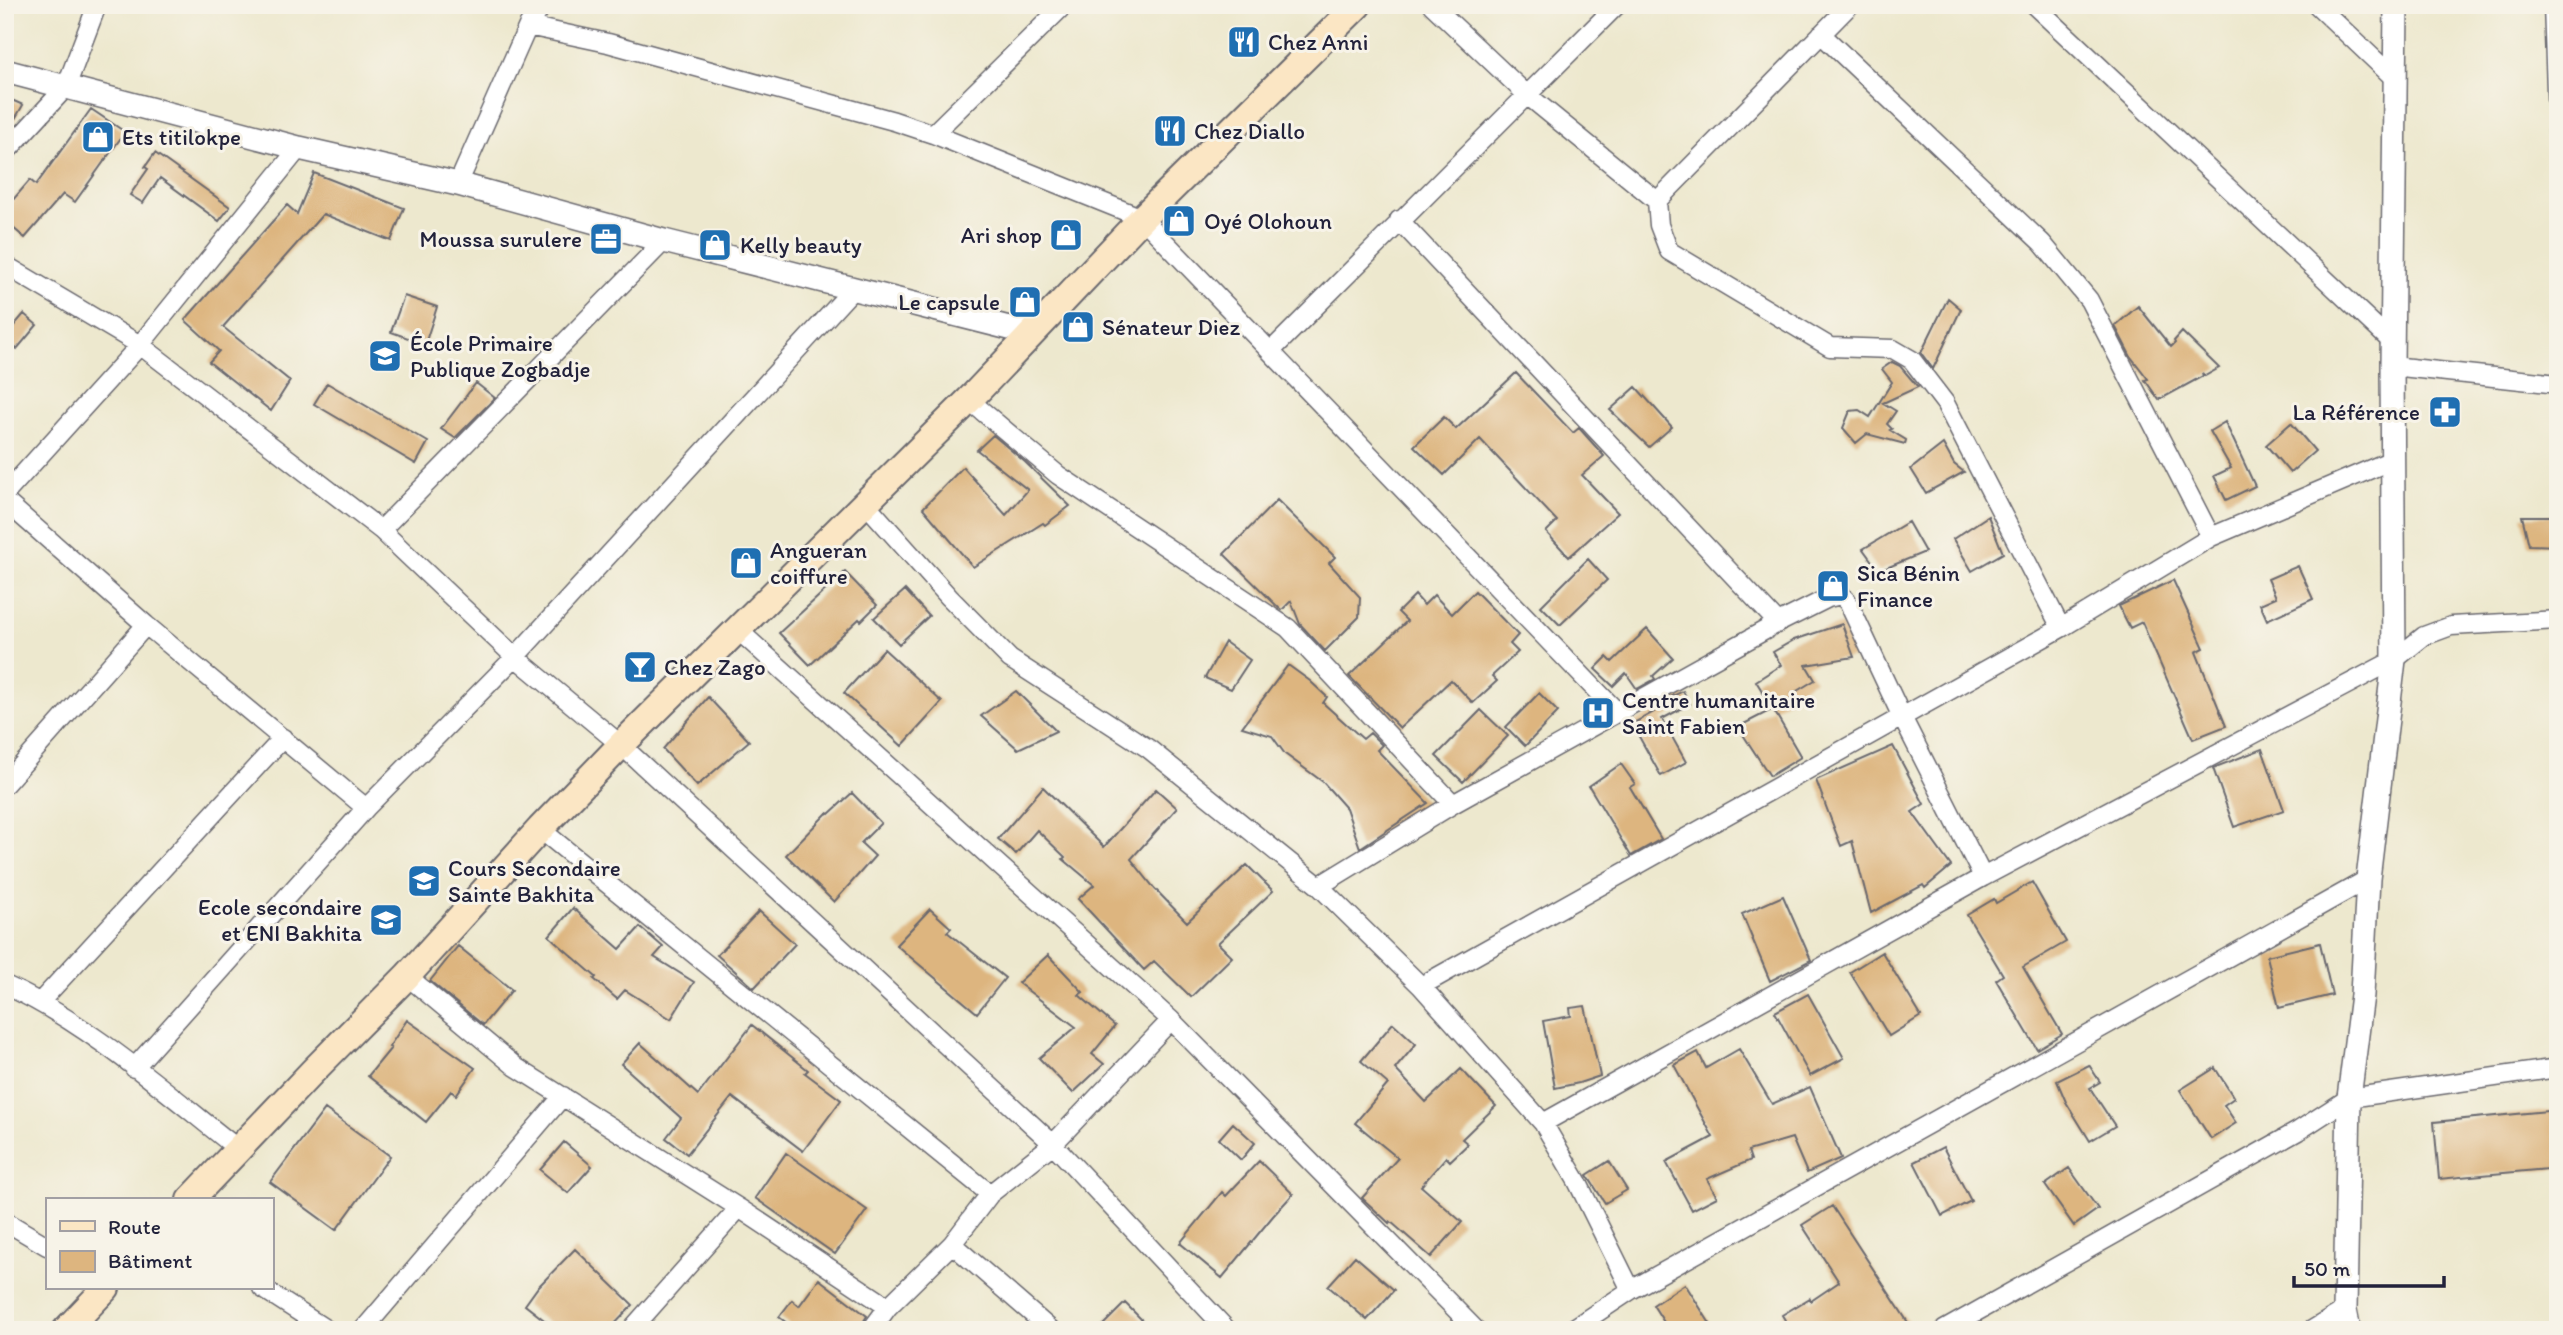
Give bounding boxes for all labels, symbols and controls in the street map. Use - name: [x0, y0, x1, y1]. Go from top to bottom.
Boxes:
- restaurant icon: Chez Anni: [1225, 23, 1263, 61]
- place label: Chez Anni: [1268, 28, 1368, 56]
- restaurant icon: Chez Diallo: [1151, 112, 1189, 150]
- place label: Chez Diallo: [1194, 117, 1305, 145]
- shop icon: Ets titilokpe: [79, 118, 117, 156]
- place label: Ets titilokpe: [122, 123, 241, 151]
- shop icon: Oyé Olohoun: [1160, 202, 1198, 240]
- place label: Oyé Olohoun: [1204, 207, 1332, 235]
- shop icon: Ari shop: [1047, 216, 1085, 254]
- office icon: Moussa surulere: [587, 220, 625, 258]
- place label: Ari shop: [961, 221, 1042, 249]
- place label: Moussa surulere: [420, 225, 582, 253]
- shop icon: Kelly beauty: [696, 226, 734, 264]
- place label: Kelly beauty: [740, 231, 862, 259]
- shop icon: Le capsule: [1006, 283, 1044, 321]
- place label: Le capsule: [898, 288, 1000, 316]
- shop icon: Sénateur Diez: [1059, 308, 1097, 346]
- place label: Sénateur Diez: [1102, 313, 1241, 341]
- place label: École Primaire Publique Zogbadje: [410, 329, 591, 383]
- school or university icon: École Primaire Publique Zogbadje: [366, 337, 404, 375]
- pharmacy icon: La Référence: [2426, 393, 2464, 431]
- place label: La Référence: [2292, 398, 2420, 426]
- place label: Angueran coiffure: [770, 536, 867, 590]
- shop icon: Angueran coiffure: [727, 544, 765, 582]
- place label: Sica Bénin Finance: [1857, 559, 1960, 613]
- shop icon: Sica Bénin Finance: [1814, 567, 1852, 605]
- bar icon: Chez Zago: [621, 648, 659, 686]
- place label: Chez Zago: [664, 653, 766, 681]
- place label: Centre humanitaire Saint Fabien: [1622, 686, 1815, 740]
- hospital icon: Centre humanitaire Saint Fabien: [1579, 694, 1617, 732]
- place label: Cours Secondaire Sainte Bakhita: [448, 854, 621, 908]
- school or university icon: Cours Secondaire Sainte Bakhita: [405, 862, 443, 900]
- place label: Ecole secondaire et ENI Bakhita: [198, 893, 362, 947]
- school or university icon: Ecole secondaire et ENI Bakhita: [367, 901, 405, 939]
- legend: [46, 1198, 273, 1290]
- text: Route: [108, 1214, 161, 1239]
- scale bar: [2294, 1244, 2444, 1288]
- text: Bâtiment: [108, 1248, 192, 1273]
- text: 50 m: [2304, 1256, 2351, 1281]

